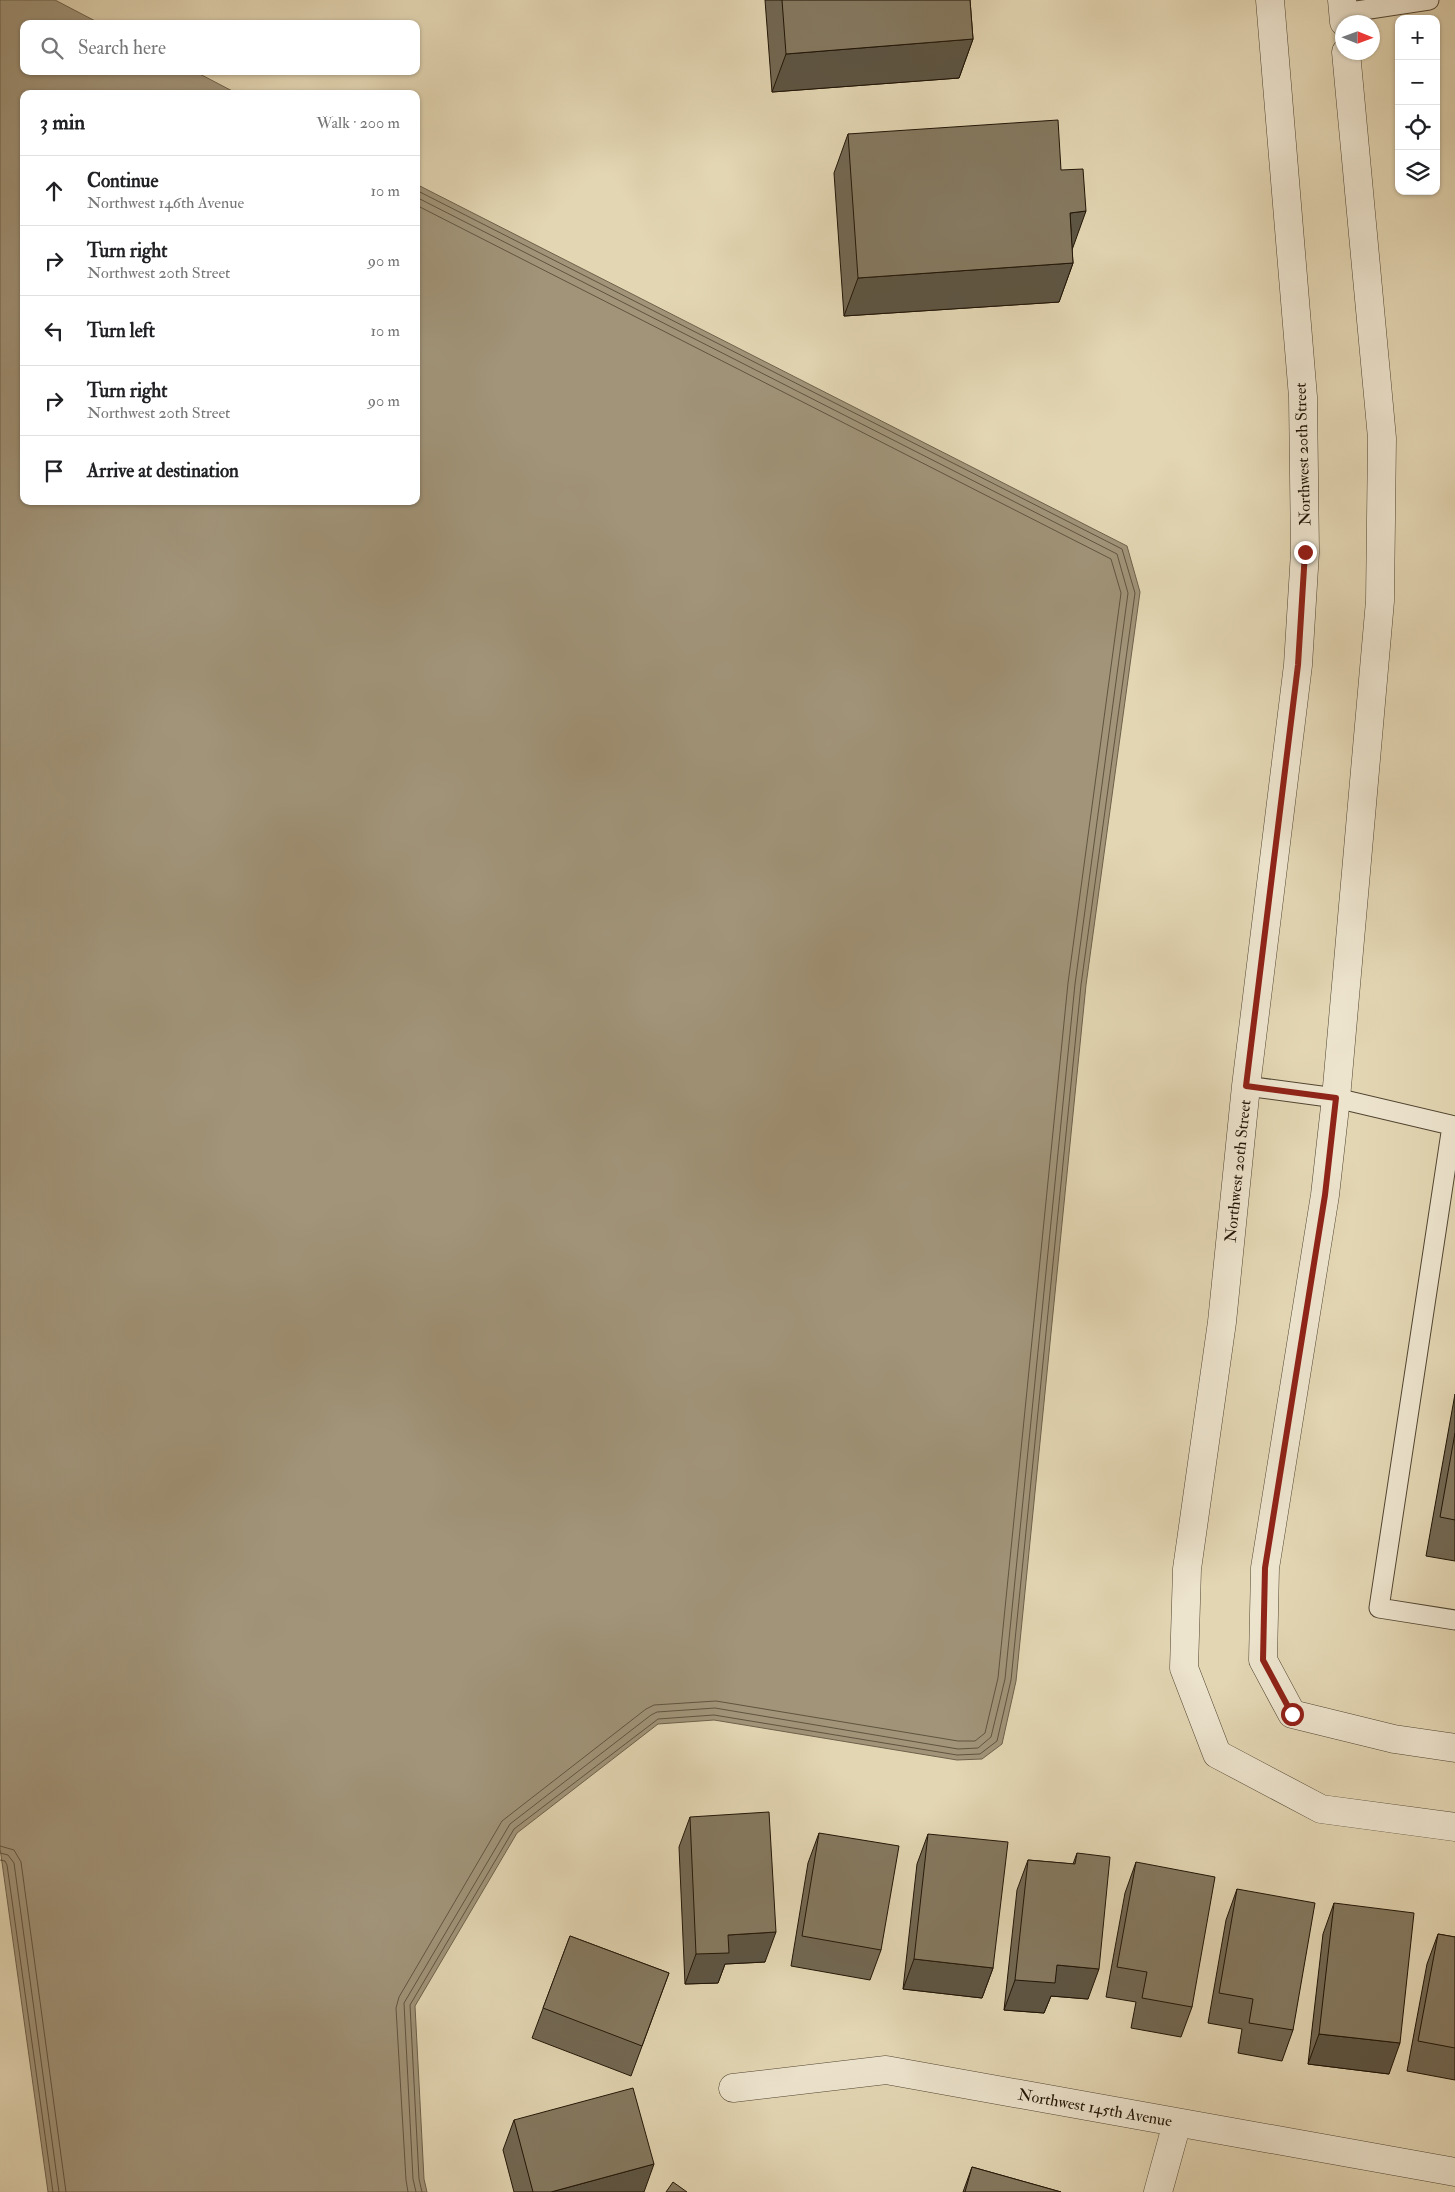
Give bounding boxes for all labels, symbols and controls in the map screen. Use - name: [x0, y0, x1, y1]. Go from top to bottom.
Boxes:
- north arrow: [1335, 15, 1380, 60]
- map controls: [1395, 15, 1440, 195]
- button: +: [1395, 15, 1440, 60]
- search box: [20, 20, 420, 75]
- icon: search: [38, 34, 66, 62]
- text: Search here: [78, 36, 166, 60]
- button: −: [1395, 60, 1440, 105]
- button: locate: [1395, 105, 1440, 150]
- text: 3 min: [40, 109, 85, 136]
- text: Walk · 200 m: [317, 113, 400, 133]
- button: layers: [1395, 150, 1440, 195]
- text: Continue: [87, 169, 158, 193]
- icon: ahead: [40, 177, 68, 205]
- text: 10 m: [370, 181, 400, 201]
- text: Northwest 146th Avenue: [87, 193, 244, 213]
- text: Turn right: [87, 239, 167, 263]
- icon: right: [40, 247, 68, 275]
- text: 90 m: [368, 251, 400, 271]
- text: Northwest 20th Street: [87, 263, 230, 283]
- icon: left: [40, 317, 68, 345]
- text: Turn left: [87, 319, 155, 343]
- text: 10 m: [370, 321, 400, 341]
- text: Turn right: [87, 379, 167, 403]
- street label: Northwest 20th Street: [1291, 382, 1315, 526]
- icon: right: [40, 387, 68, 415]
- text: 90 m: [368, 391, 400, 411]
- text: Northwest 20th Street: [87, 403, 230, 423]
- icon: arrive: [40, 457, 68, 485]
- text: Arrive at destination: [87, 459, 239, 483]
- route end: [1294, 541, 1317, 564]
- street label: Northwest 20th Street: [1221, 1099, 1255, 1243]
- route start: [1281, 1703, 1304, 1726]
- street label: Northwest 145th Avenue: [1016, 2085, 1174, 2131]

